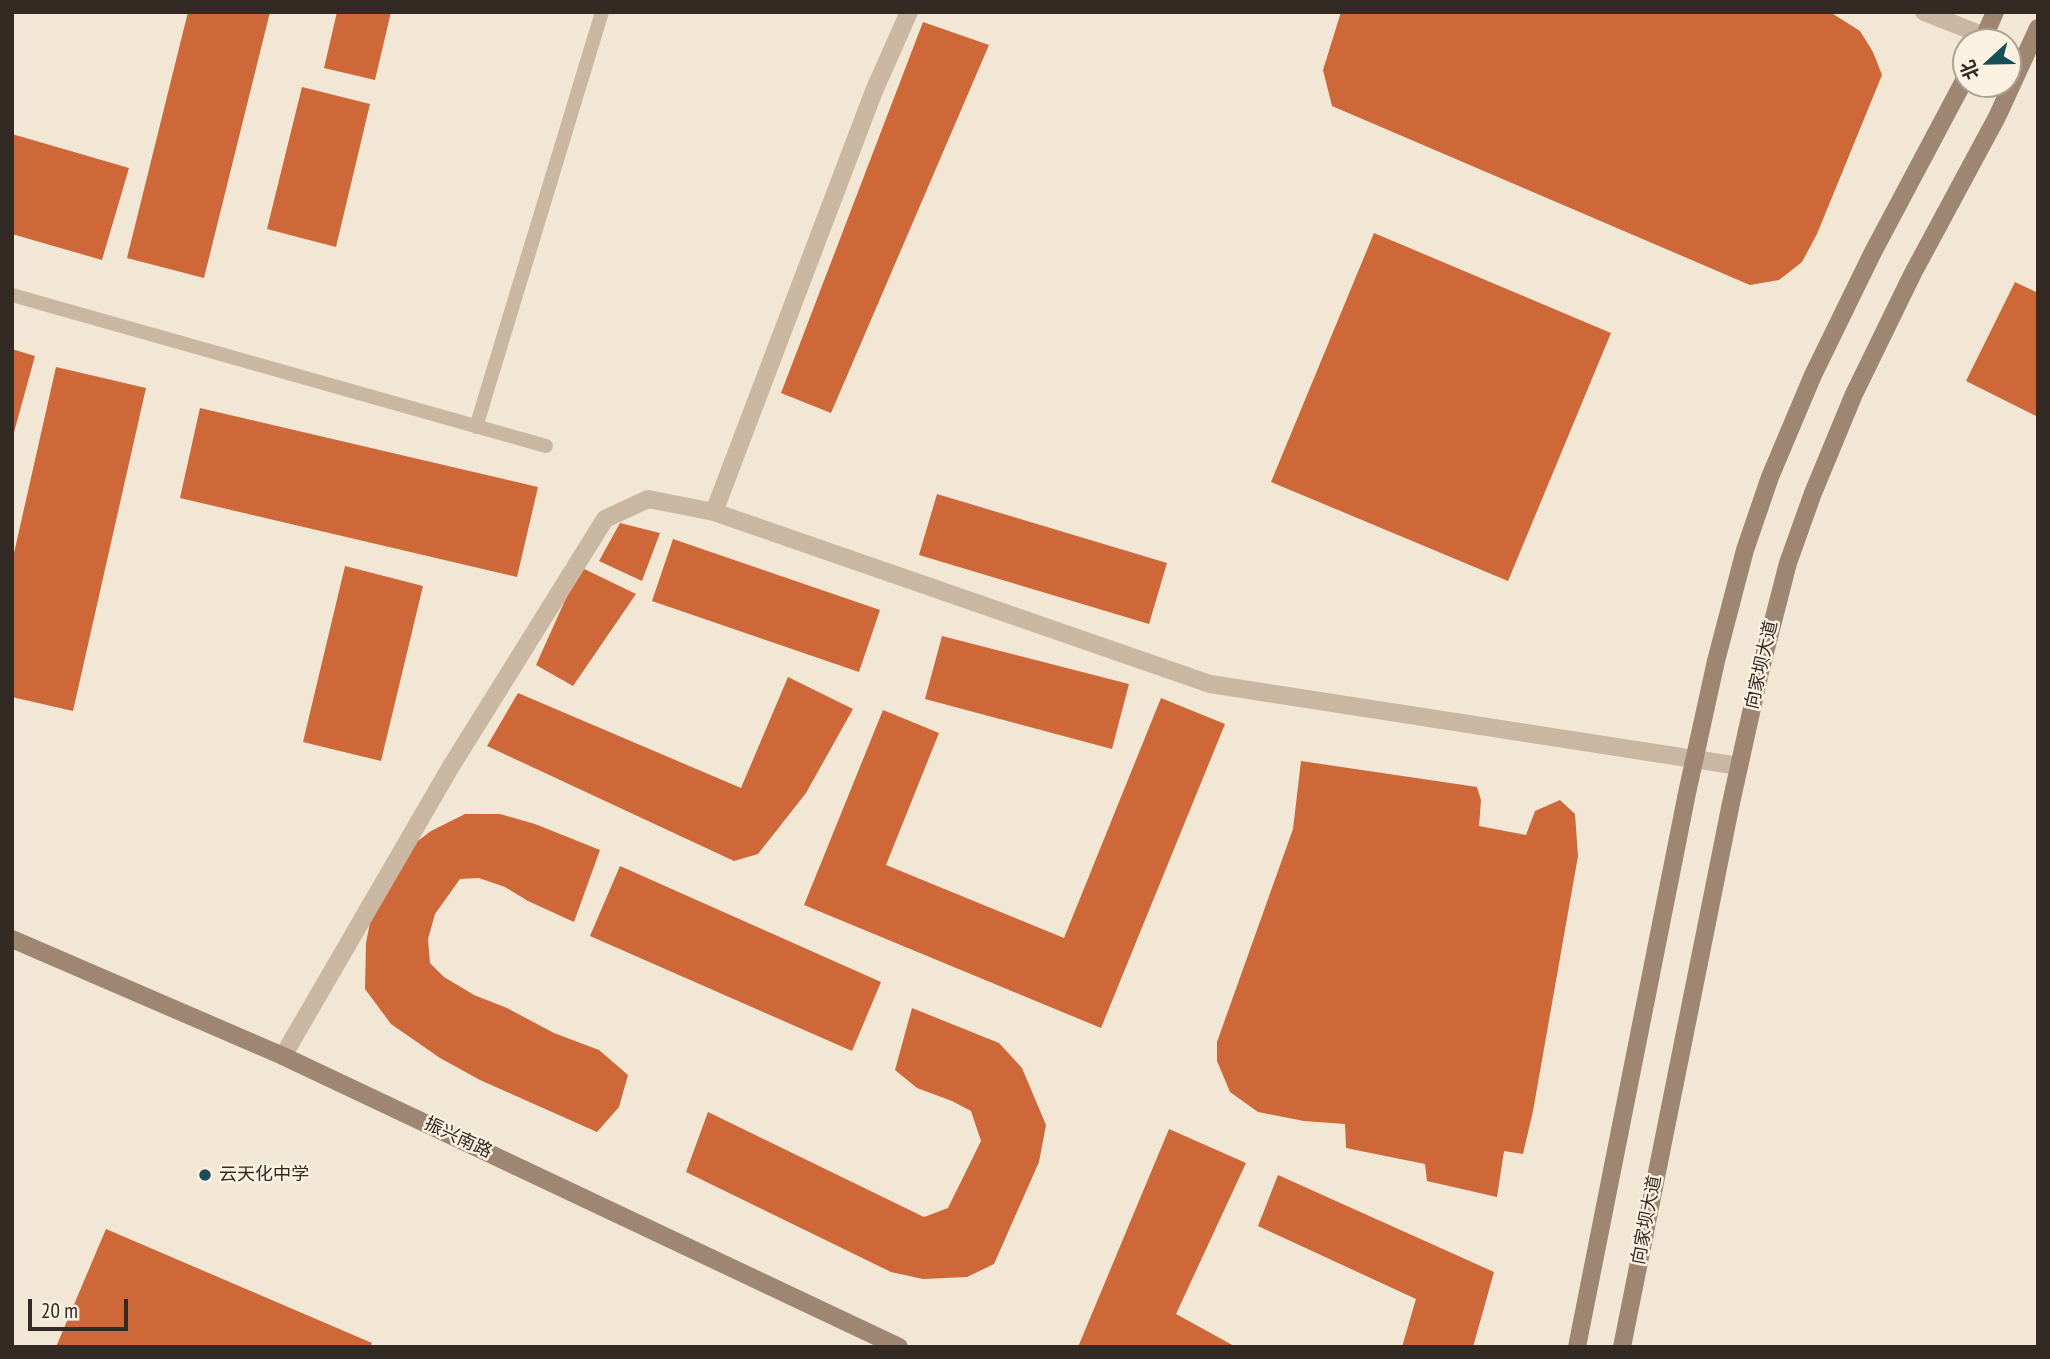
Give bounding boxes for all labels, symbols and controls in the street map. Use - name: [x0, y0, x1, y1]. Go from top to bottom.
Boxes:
- north arrow: [1952, 28, 2022, 98]
- text: 北: [1955, 57, 1984, 83]
- street label: 向家坝大道: [1741, 619, 1783, 711]
- street label: 振兴南路: [421, 1113, 495, 1163]
- place label: 云天化中学: [219, 1164, 309, 1186]
- marker: 云天化中学: [197, 1167, 213, 1183]
- street label: 向家坝大道: [1628, 1174, 1666, 1266]
- scale bar: [32, 1286, 131, 1330]
- text: 20 m: [41, 1297, 78, 1324]

